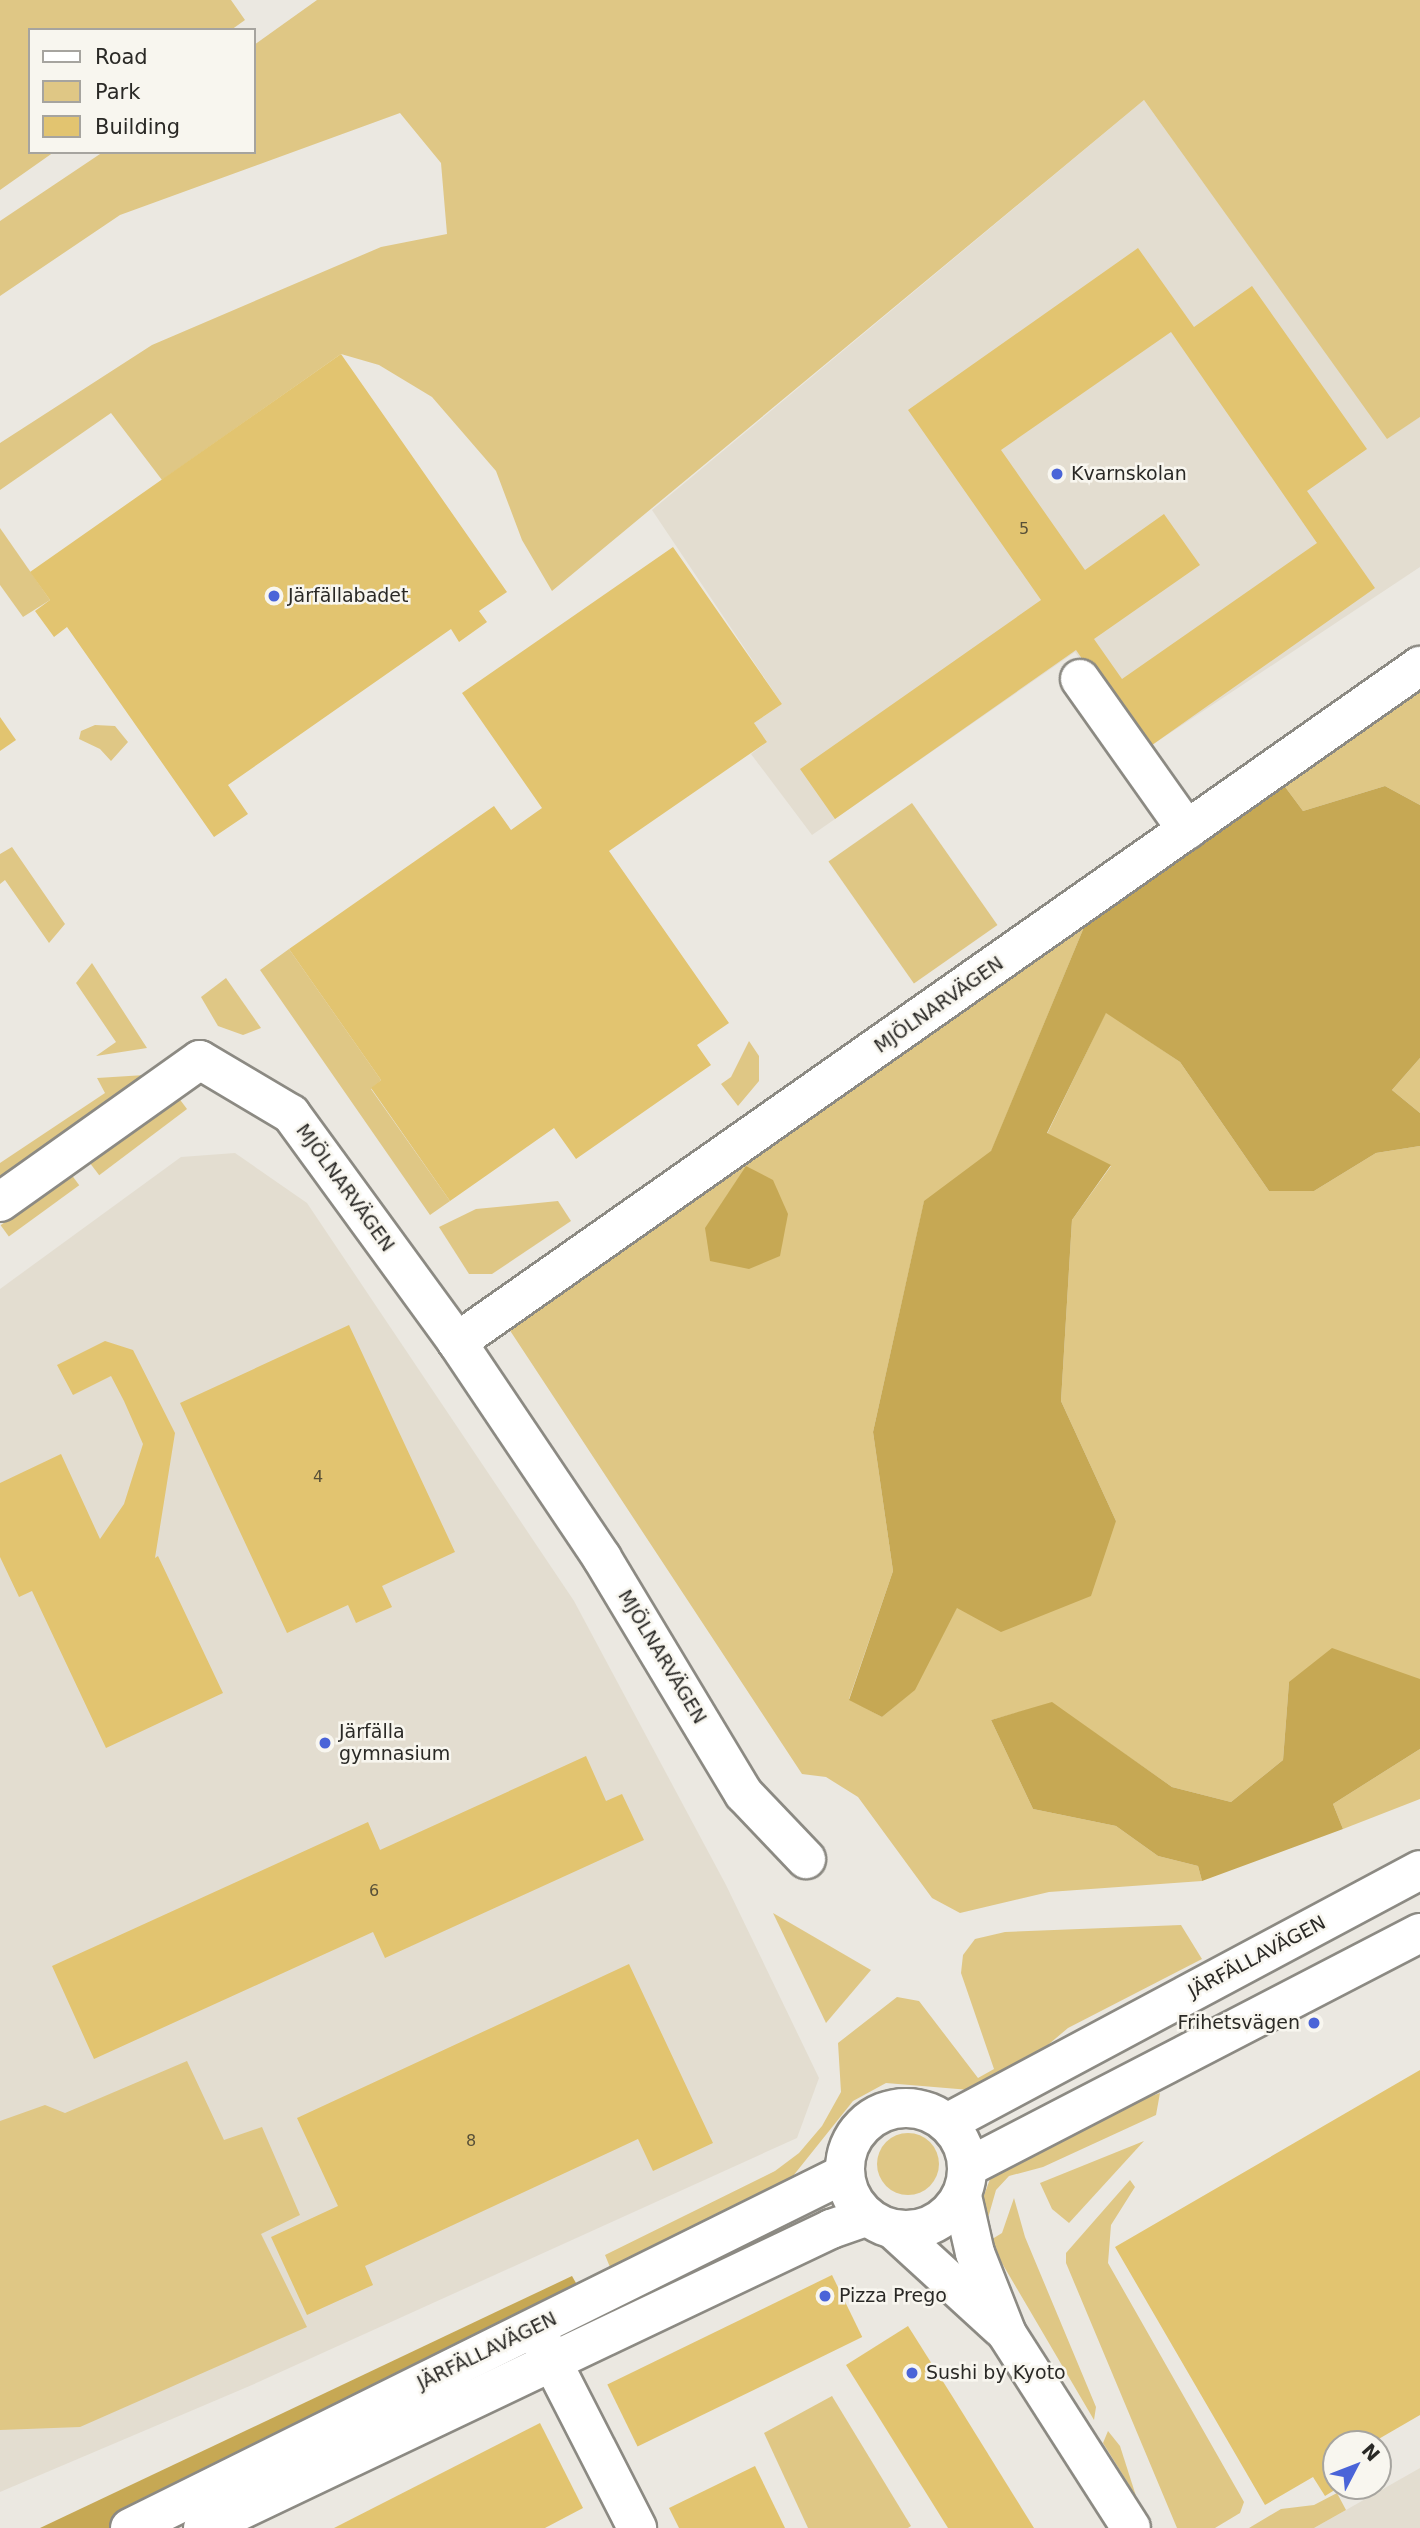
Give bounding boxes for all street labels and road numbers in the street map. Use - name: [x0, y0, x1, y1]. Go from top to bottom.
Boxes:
- street label: MJÖLNARVÄGEN: [870, 952, 1008, 1058]
- street label: MJÖLNARVÄGEN: [291, 1120, 399, 1256]
- street label: MJÖLNARVÄGEN: [613, 1586, 711, 1728]
- street label: JÄRFÄLLAVÄGEN: [1184, 1911, 1330, 2003]
- street label: JÄRFÄLLAVÄGEN: [414, 2307, 560, 2395]

